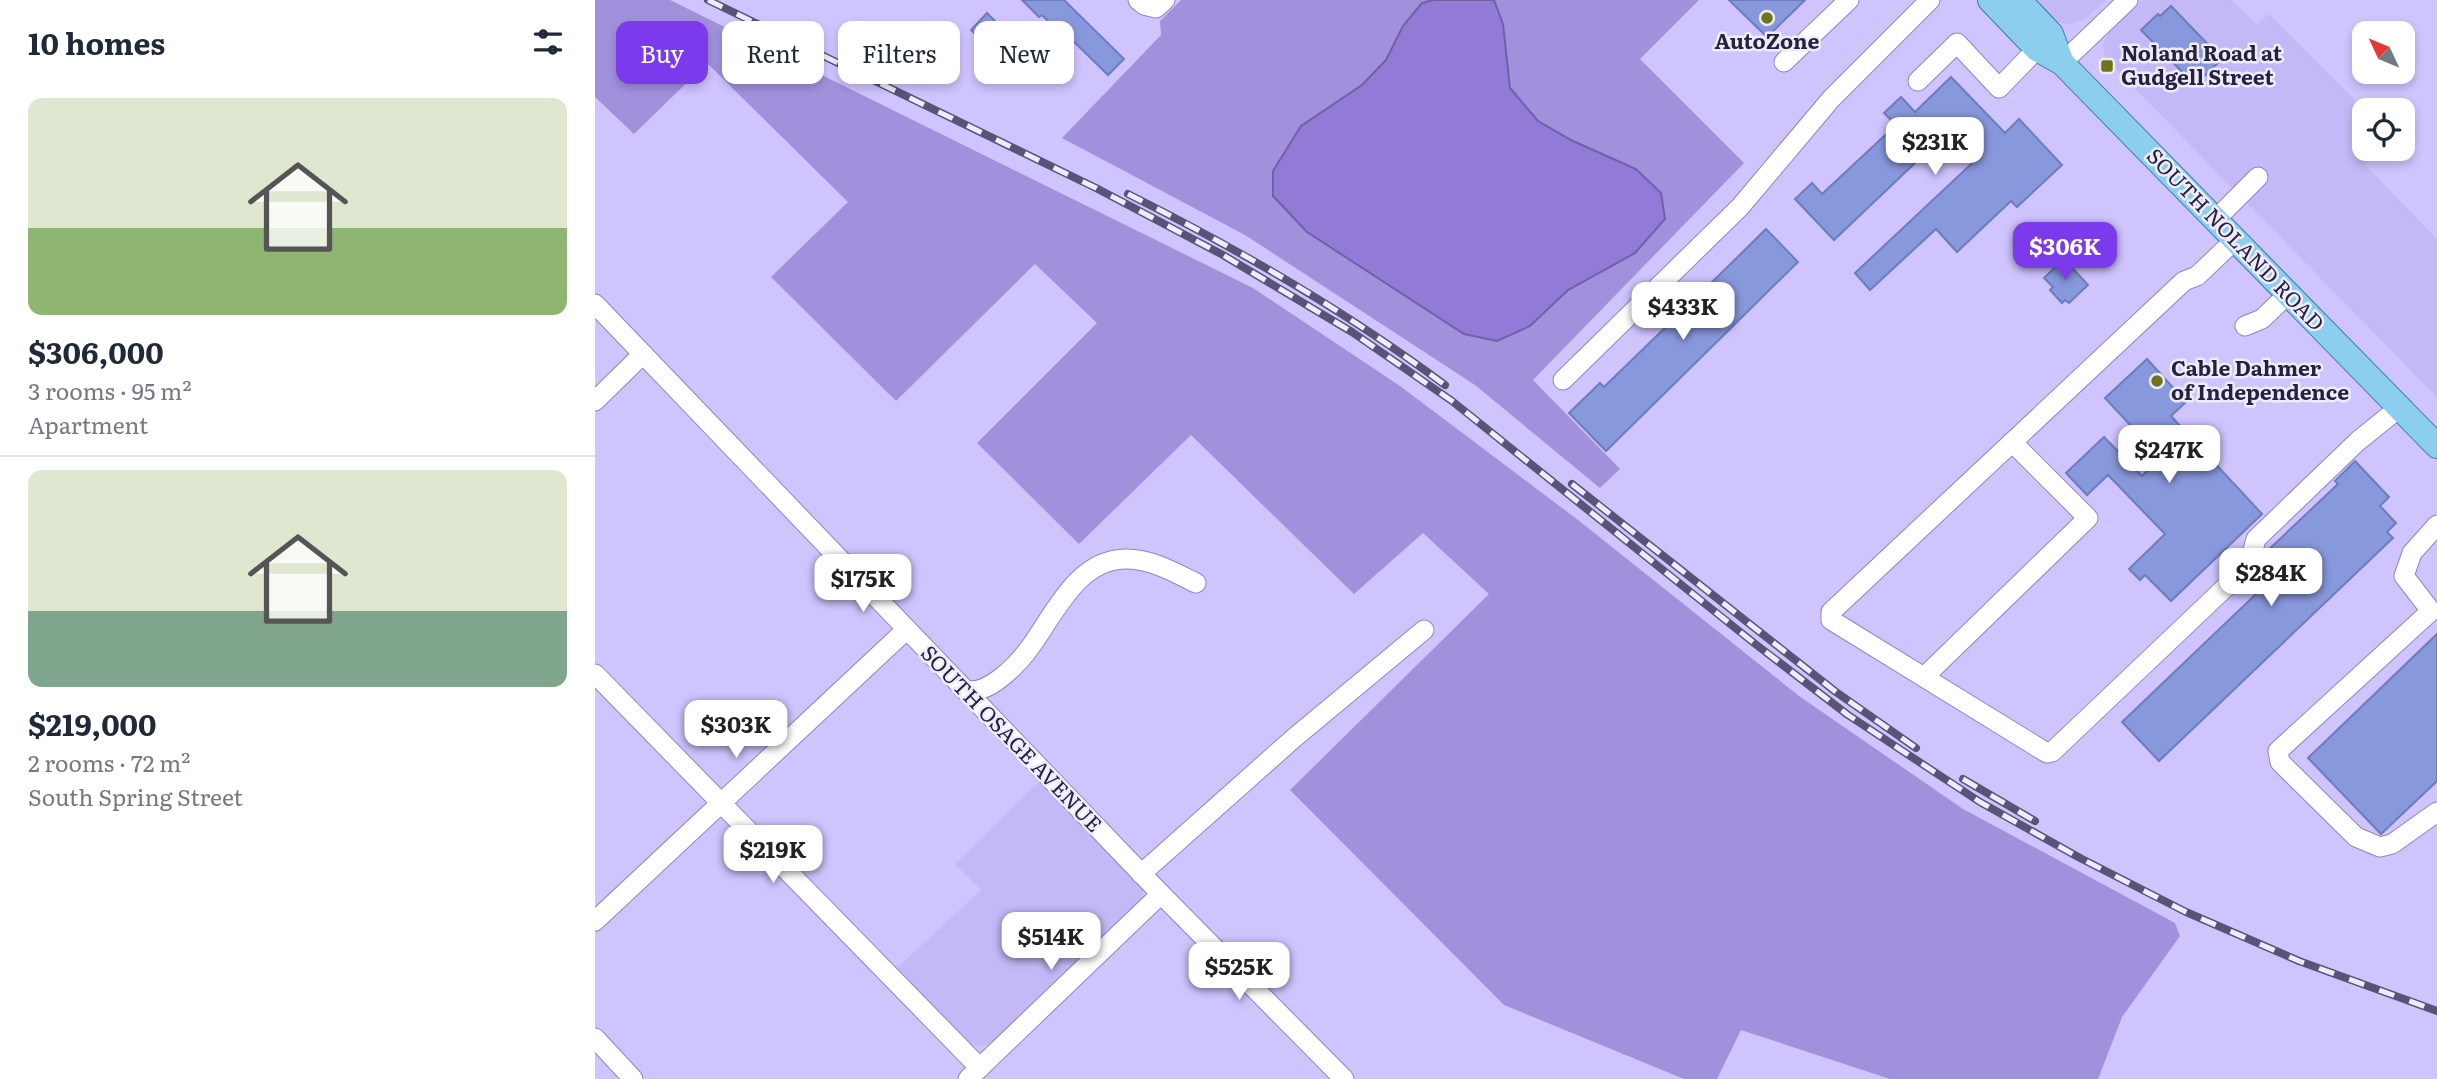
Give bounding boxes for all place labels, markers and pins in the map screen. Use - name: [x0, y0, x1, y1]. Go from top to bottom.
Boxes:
- marker: AutoZone: [1759, 10, 1775, 26]
- place label: AutoZone: [1715, 24, 1819, 55]
- place label: Noland Road at Gudgell Street: [2121, 36, 2283, 91]
- marker: Noland Road at Gudgell Street: [2099, 58, 2115, 74]
- pin: $231K: [1886, 118, 1984, 177]
- pin: $306K: [2016, 222, 2114, 282]
- pin: $433K: [1634, 282, 1732, 342]
- place label: Cable Dahmer of Independence: [2171, 351, 2349, 406]
- marker: Cable Dahmer of Independence: [2149, 373, 2165, 389]
- pin: $247K: [2120, 426, 2218, 485]
- pin: $284K: [2222, 548, 2320, 608]
- pin: $175K: [814, 554, 912, 614]
- pin: $303K: [687, 700, 785, 760]
- pin: $219K: [724, 826, 822, 885]
- pin: $514K: [1002, 912, 1100, 972]
- pin: $525K: [1190, 942, 1288, 1002]

